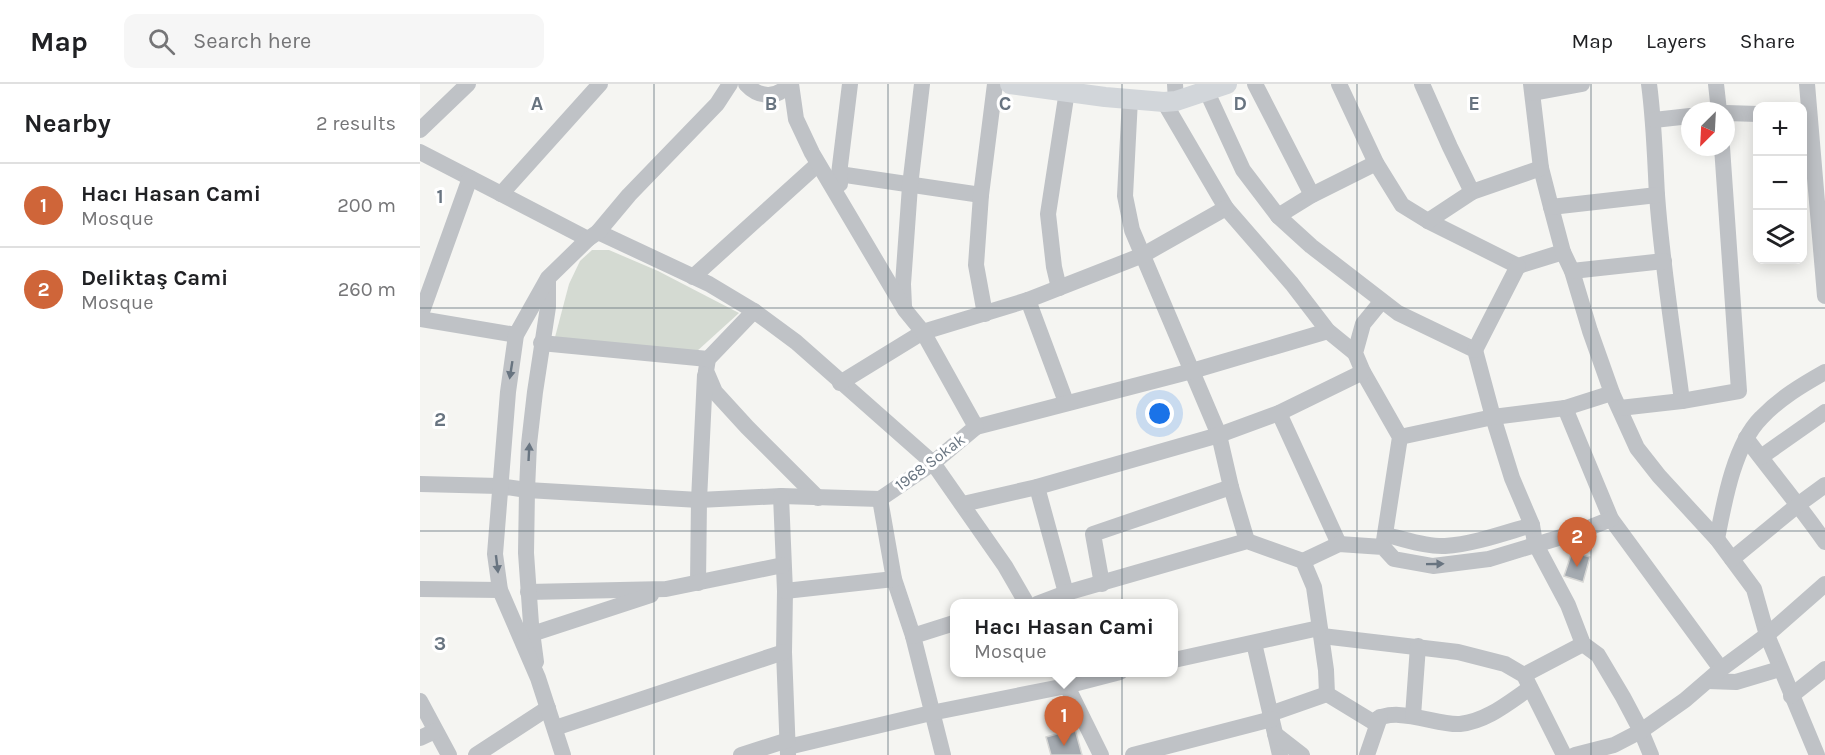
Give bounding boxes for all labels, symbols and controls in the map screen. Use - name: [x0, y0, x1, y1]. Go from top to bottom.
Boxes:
- search box: [124, 14, 544, 68]
- text: Map: [30, 25, 88, 58]
- icon: search: [145, 25, 178, 58]
- text: Search here: [193, 28, 311, 54]
- text: Map: [1571, 29, 1613, 53]
- text: Layers: [1646, 29, 1707, 53]
- text: Share: [1740, 29, 1795, 53]
- text: A: [531, 92, 544, 115]
- text: B: [765, 92, 777, 115]
- text: C: [999, 92, 1011, 115]
- text: D: [1233, 92, 1247, 115]
- text: E: [1468, 92, 1480, 115]
- north arrow: [1681, 102, 1735, 156]
- map controls: [1753, 102, 1807, 264]
- button: +: [1753, 102, 1807, 156]
- text: Nearby: [24, 108, 111, 139]
- text: 2 results: [316, 112, 396, 135]
- button: −: [1753, 156, 1807, 210]
- text: Hacı Hasan Cami: [81, 181, 261, 207]
- text: 1: [436, 185, 444, 208]
- text: 1: [40, 194, 47, 217]
- text: 200 m: [337, 194, 396, 217]
- text: Mosque: [81, 207, 153, 230]
- button: layers: [1753, 210, 1807, 264]
- text: Deliktaş Cami: [81, 265, 228, 291]
- text: 2: [37, 278, 50, 301]
- text: 260 m: [338, 278, 396, 301]
- text: Mosque: [81, 291, 153, 314]
- one-way arrow: [506, 361, 515, 380]
- your location: [1145, 399, 1174, 428]
- text: 2: [434, 408, 446, 431]
- street label: 1968 Sokak: [891, 430, 969, 494]
- one-way arrow: [525, 443, 534, 462]
- pin: 2: [1558, 518, 1596, 567]
- one-way arrow: [492, 555, 501, 574]
- one-way arrow: [1426, 559, 1445, 569]
- popup: [950, 599, 1178, 677]
- text: Hacı Hasan Cami: [974, 614, 1154, 640]
- text: 3: [434, 632, 446, 655]
- text: Mosque: [974, 640, 1047, 663]
- pin: 1: [1044, 696, 1084, 746]

